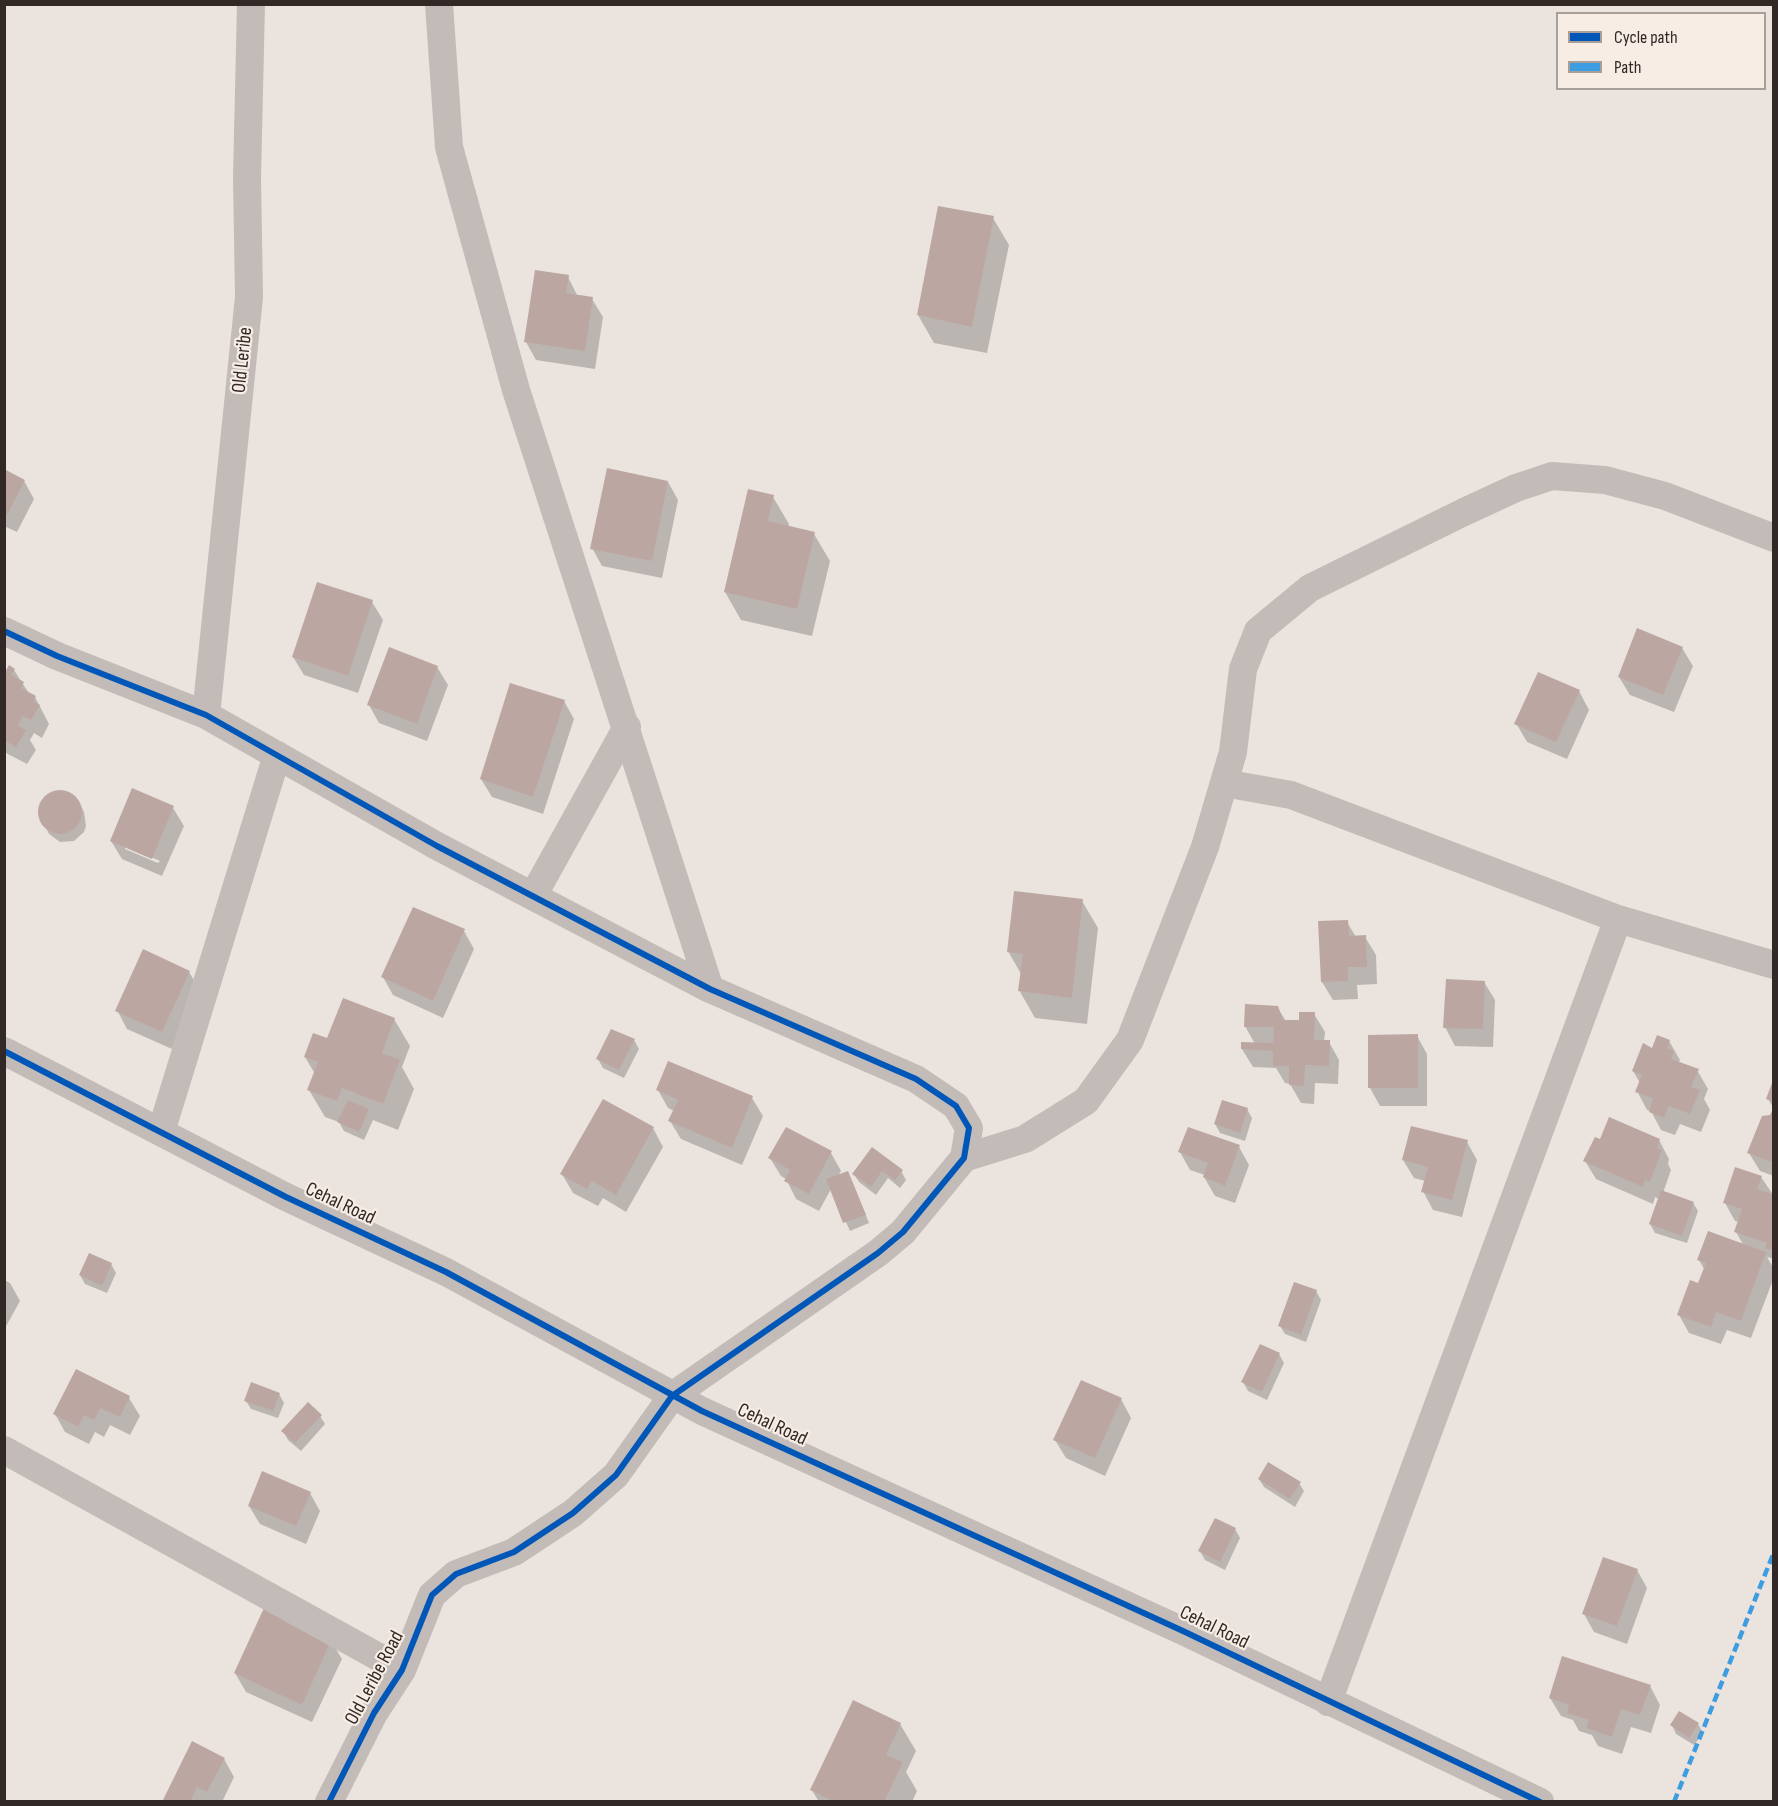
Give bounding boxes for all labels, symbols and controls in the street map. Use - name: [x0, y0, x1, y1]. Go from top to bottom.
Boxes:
- legend: [1556, 12, 1766, 90]
- text: Cycle path: [1614, 27, 1678, 48]
- text: Path: [1614, 57, 1642, 78]
- street label: Old Leribe: [228, 326, 258, 394]
- street label: Cehal Road: [301, 1177, 379, 1231]
- street label: Cehal Road: [733, 1398, 811, 1452]
- street label: Cehal Road: [1175, 1601, 1253, 1655]
- street label: Old Leribe Road: [340, 1627, 410, 1729]

